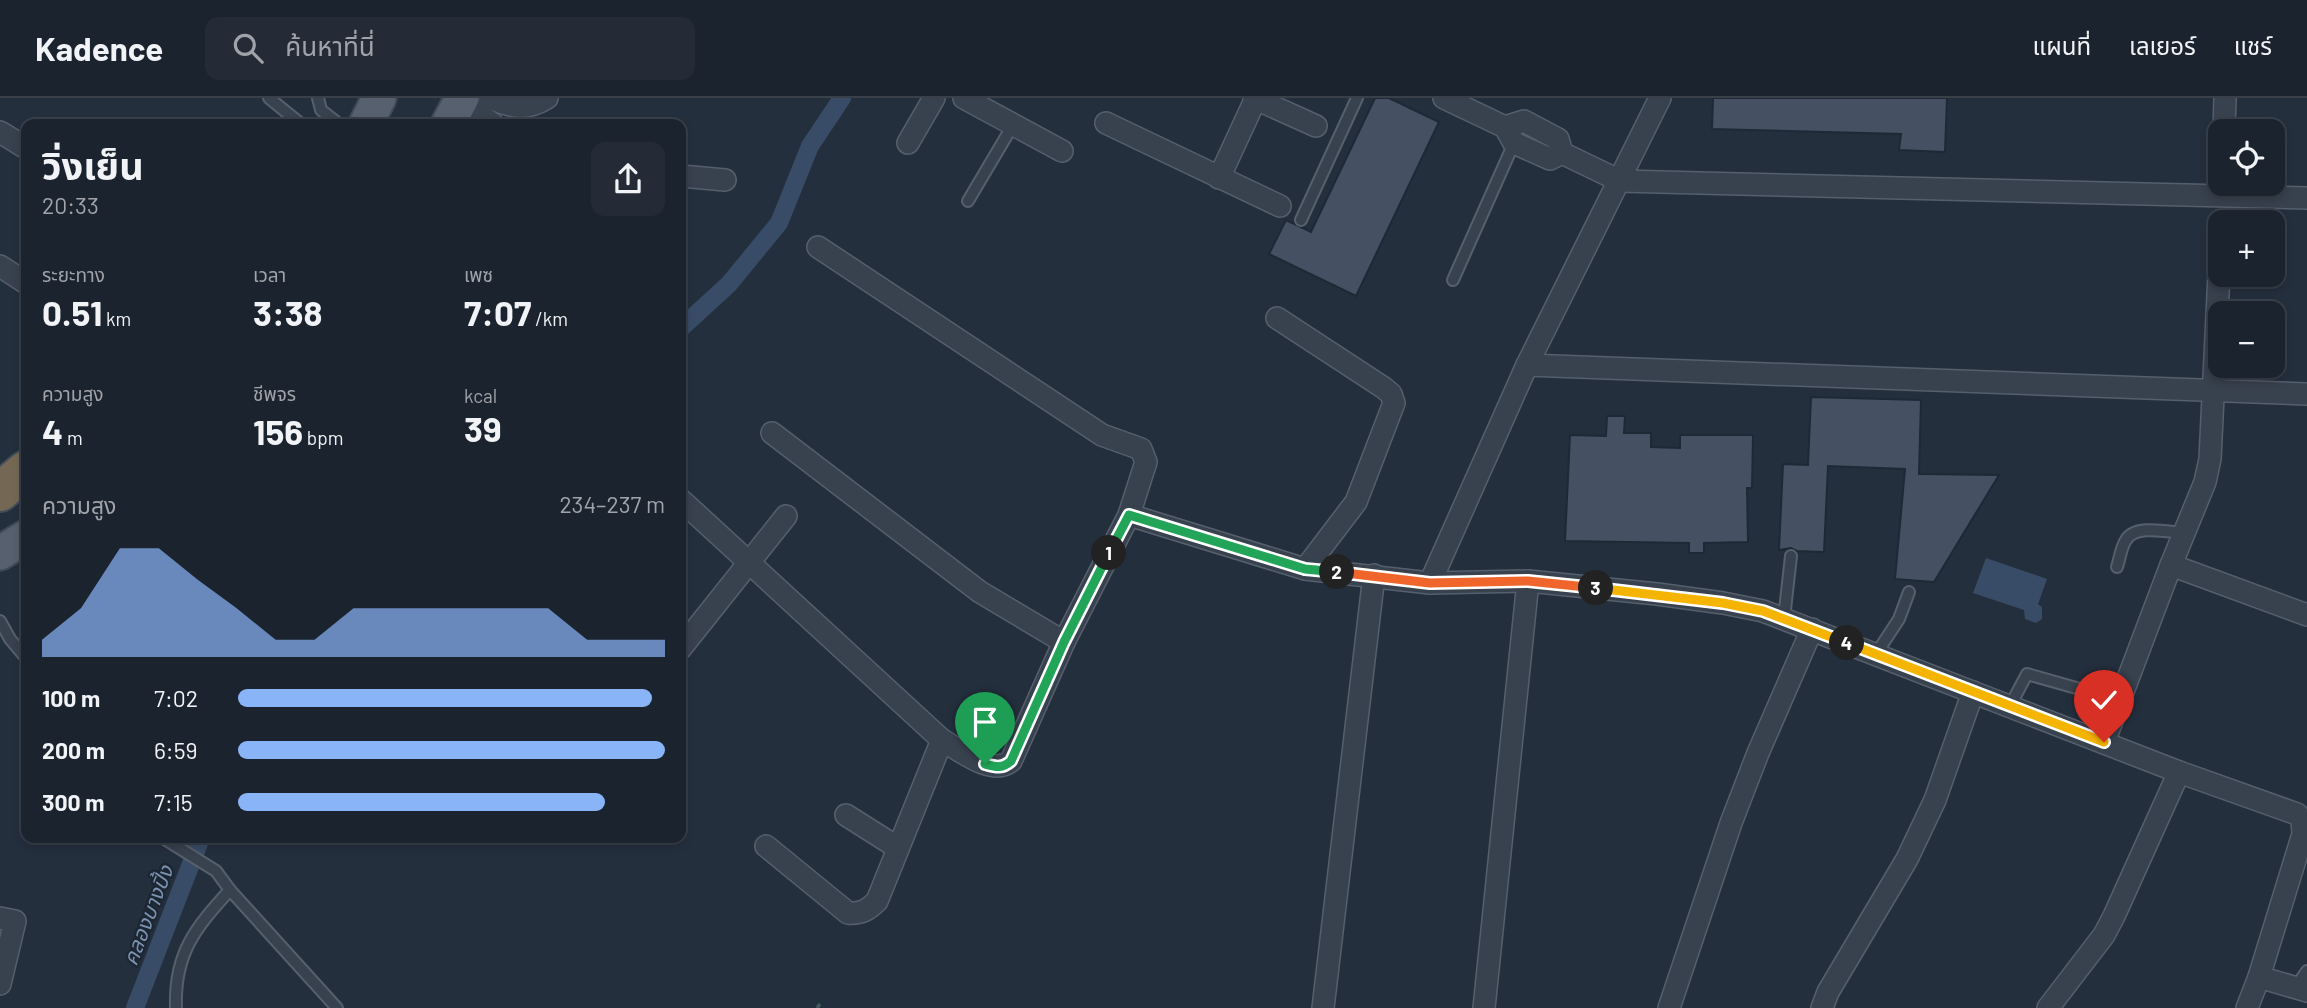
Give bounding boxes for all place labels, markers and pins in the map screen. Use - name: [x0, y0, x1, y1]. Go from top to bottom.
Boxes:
- pin: 1: [1092, 536, 1126, 570]
- pin: 2: [1320, 554, 1354, 589]
- pin: 3: [1578, 570, 1614, 606]
- pin: 4: [1829, 626, 1864, 660]
- pin: [2074, 670, 2134, 742]
- pin: [955, 692, 1015, 764]

